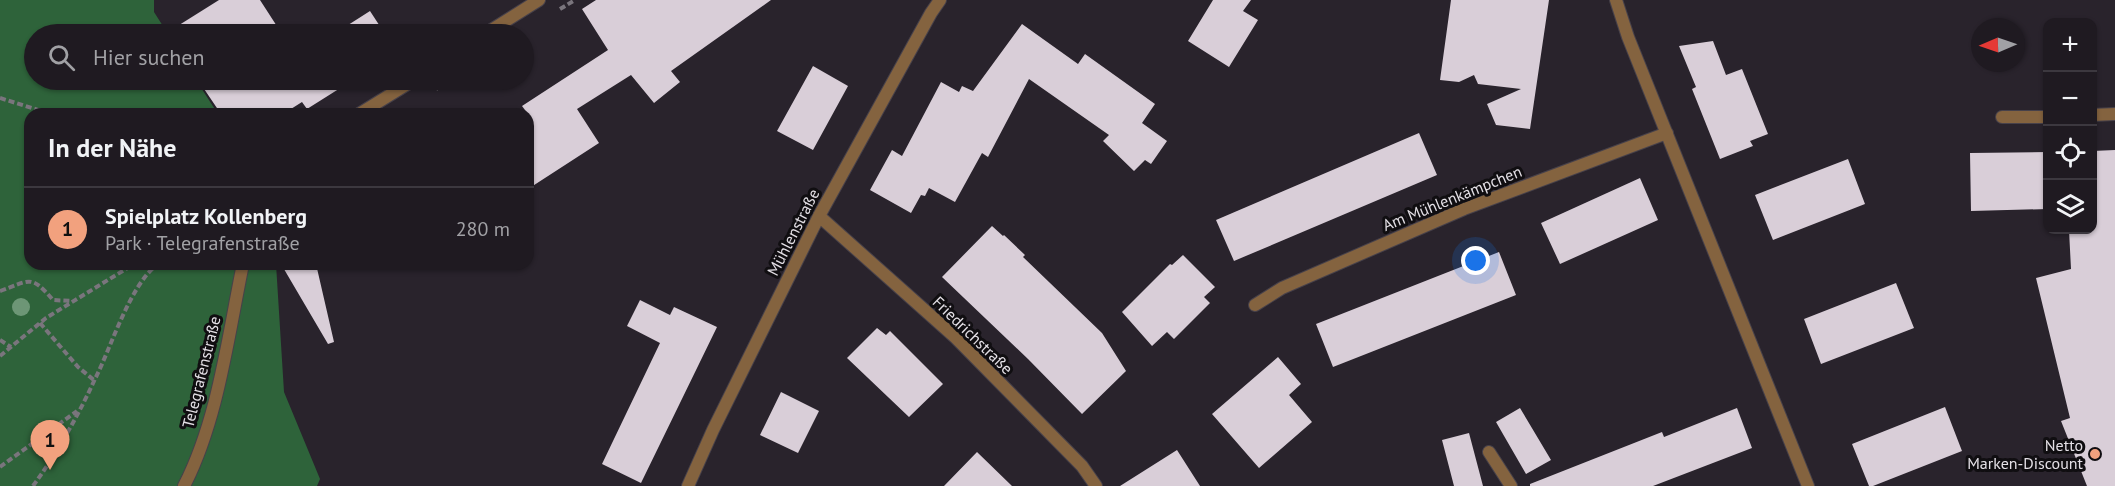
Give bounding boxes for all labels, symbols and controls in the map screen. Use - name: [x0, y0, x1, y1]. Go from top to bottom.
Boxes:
- north arrow: [1971, 18, 2025, 72]
- map controls: [2043, 18, 2097, 234]
- button: +: [2043, 18, 2097, 72]
- search box: [24, 24, 534, 90]
- icon: search: [45, 41, 78, 74]
- text: Hier suchen: [93, 43, 205, 71]
- button: −: [2043, 72, 2097, 126]
- button: locate: [2043, 126, 2097, 180]
- text: In der Nähe: [48, 131, 176, 164]
- street label: Am Mühlenkämpchen: [1379, 161, 1525, 235]
- button: layers: [2043, 180, 2097, 234]
- street label: Mühlenstraße: [763, 185, 823, 279]
- text: Spielplatz Kollenberg: [105, 202, 307, 230]
- text: 1: [62, 216, 73, 242]
- text: 280 m: [456, 216, 510, 242]
- text: Park · Telegrafenstraße: [105, 230, 300, 256]
- your location: [1461, 246, 1490, 275]
- street label: Friedrichstraße: [929, 292, 1017, 378]
- street label: Telegrafenstraße: [177, 314, 225, 430]
- pin: 1: [31, 420, 70, 470]
- place label: Netto Marken-Discount: [1967, 435, 2084, 473]
- marker: Netto Marken-Discount: [2088, 447, 2102, 461]

